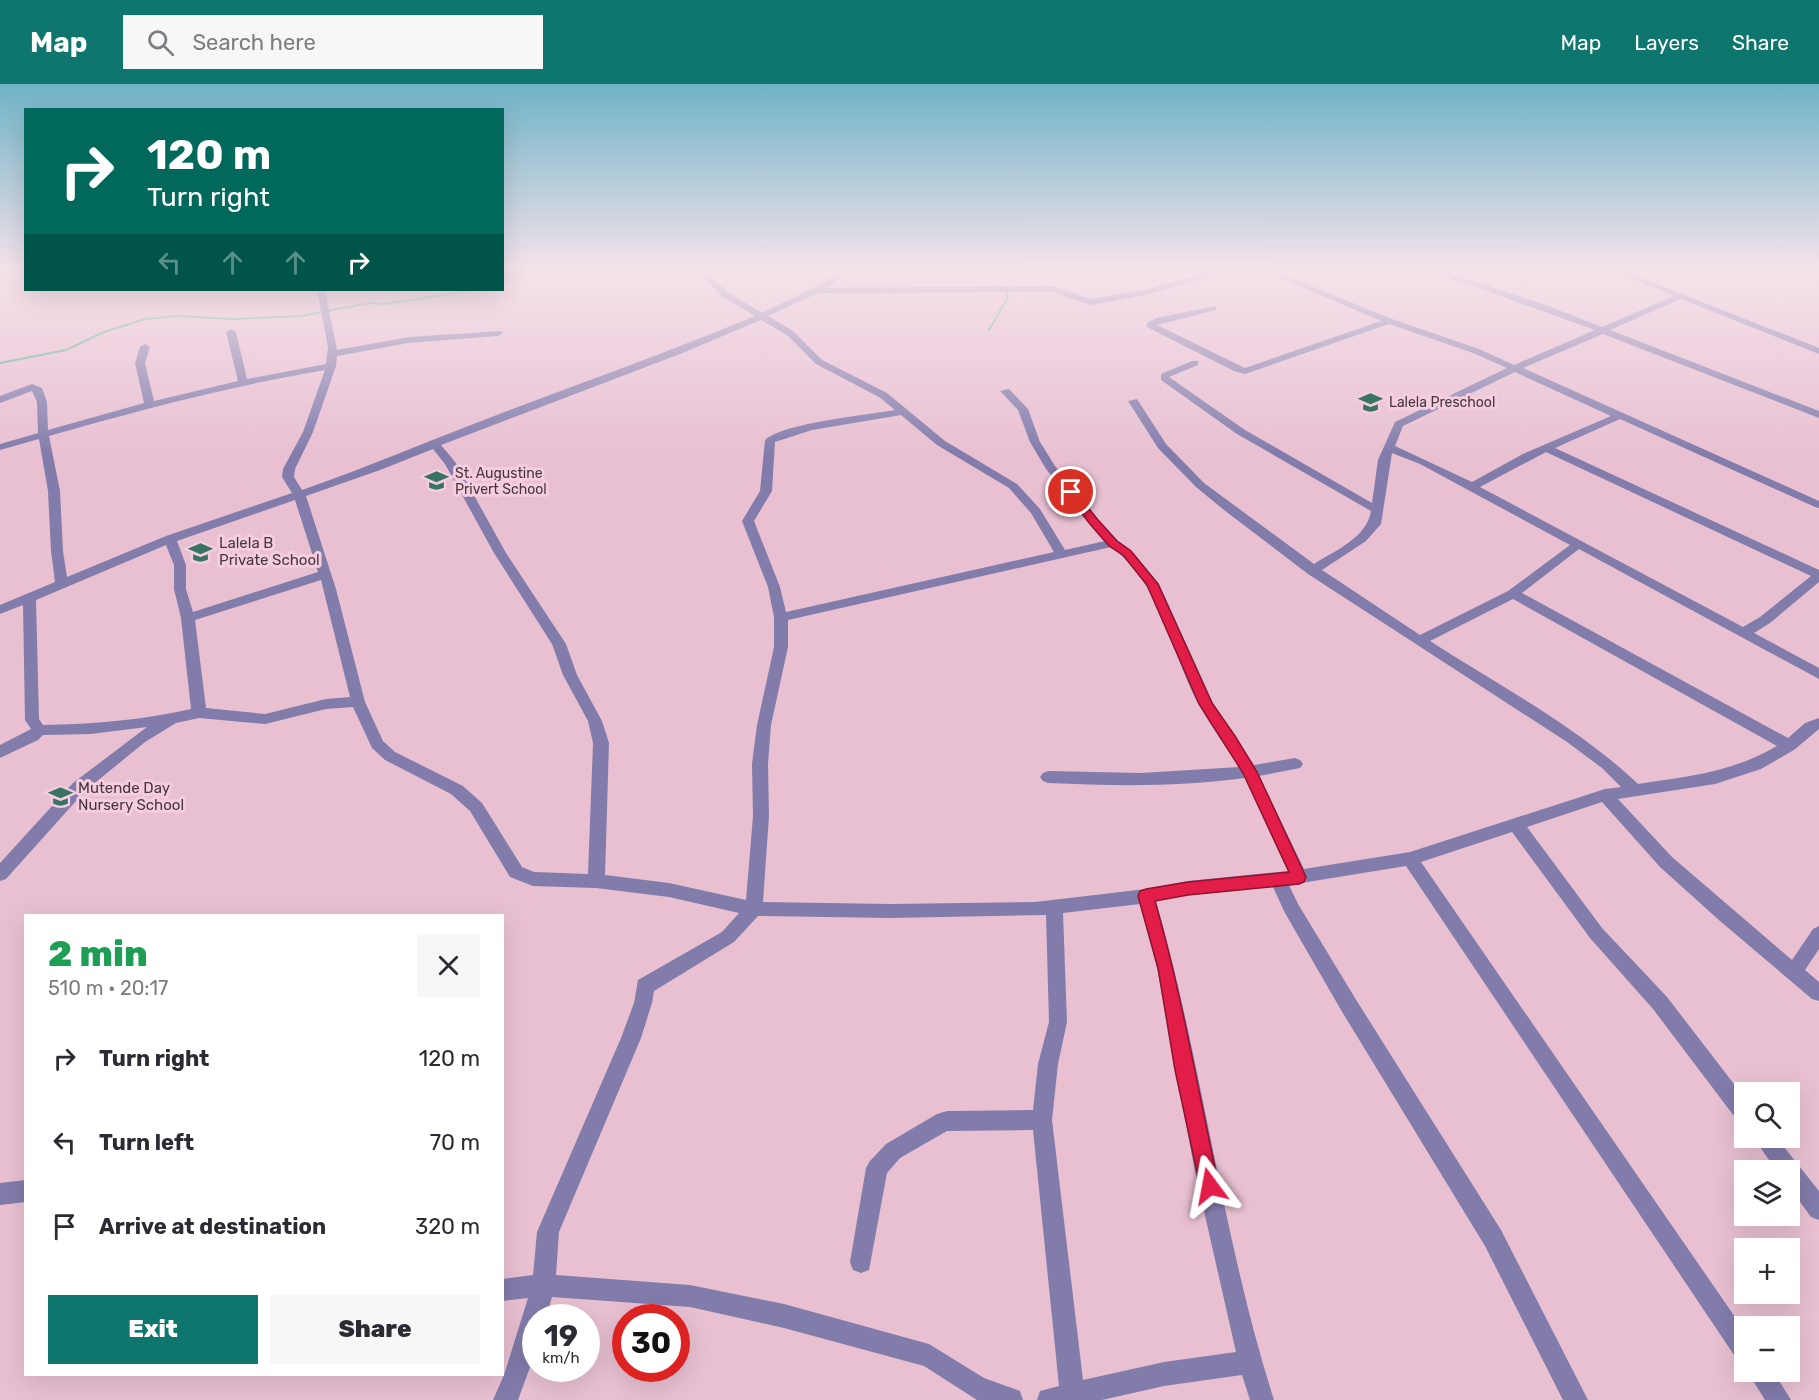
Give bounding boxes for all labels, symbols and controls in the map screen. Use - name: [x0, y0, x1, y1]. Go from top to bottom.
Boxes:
- search box: [123, 15, 543, 69]
- text: Map: [30, 26, 87, 59]
- icon: search: [144, 26, 177, 59]
- text: Search here: [192, 29, 316, 56]
- text: Map: [1560, 30, 1601, 55]
- text: Layers: [1634, 30, 1699, 55]
- text: Share: [1732, 30, 1789, 55]
- text: 120 m: [147, 130, 271, 180]
- icon: right: [48, 132, 126, 210]
- text: Turn right: [147, 181, 270, 213]
- icon: left: [153, 246, 186, 279]
- icon: ahead: [216, 246, 249, 279]
- icon: ahead: [279, 246, 312, 279]
- icon: right: [342, 246, 375, 279]
- school or university icon: Lalela Preschool: [1358, 389, 1384, 415]
- place label: Lalela Preschool: [1389, 394, 1495, 411]
- place label: St. Augustine Privert School: [455, 465, 547, 498]
- pin: [1045, 466, 1096, 517]
- school or university icon: St. Augustine Privert School: [424, 468, 450, 494]
- icon: arrive: [1054, 475, 1087, 508]
- place label: Lalela B Private School: [219, 534, 320, 569]
- school or university icon: Lalela B Private School: [188, 539, 214, 565]
- place label: Mutende Day Nursery School: [78, 779, 184, 814]
- school or university icon: Mutende Day Nursery School: [47, 784, 73, 810]
- text: 2 min: [48, 932, 148, 975]
- button: close: [417, 934, 480, 997]
- text: 510 m · 20:17: [48, 976, 168, 1000]
- icon: right: [48, 1042, 81, 1075]
- text: Turn right: [99, 1045, 209, 1072]
- text: 120 m: [419, 1045, 480, 1072]
- map controls: [1734, 1082, 1800, 1382]
- button: search: [1734, 1082, 1800, 1148]
- icon: left: [48, 1126, 81, 1159]
- text: Turn left: [99, 1129, 194, 1156]
- text: 70 m: [430, 1129, 480, 1156]
- position arrow: [1178, 1154, 1242, 1218]
- button: layers: [1734, 1160, 1800, 1226]
- icon: arrive: [48, 1210, 81, 1243]
- text: Arrive at destination: [99, 1213, 326, 1240]
- text: 320 m: [415, 1213, 480, 1240]
- button: +: [1734, 1238, 1800, 1304]
- button: Exit: [48, 1295, 258, 1364]
- button: Share: [270, 1295, 480, 1364]
- speed limit sign: 30: [612, 1304, 690, 1382]
- button: −: [1734, 1316, 1800, 1382]
- text: 19: [544, 1318, 578, 1354]
- text: km/h: [542, 1349, 580, 1367]

